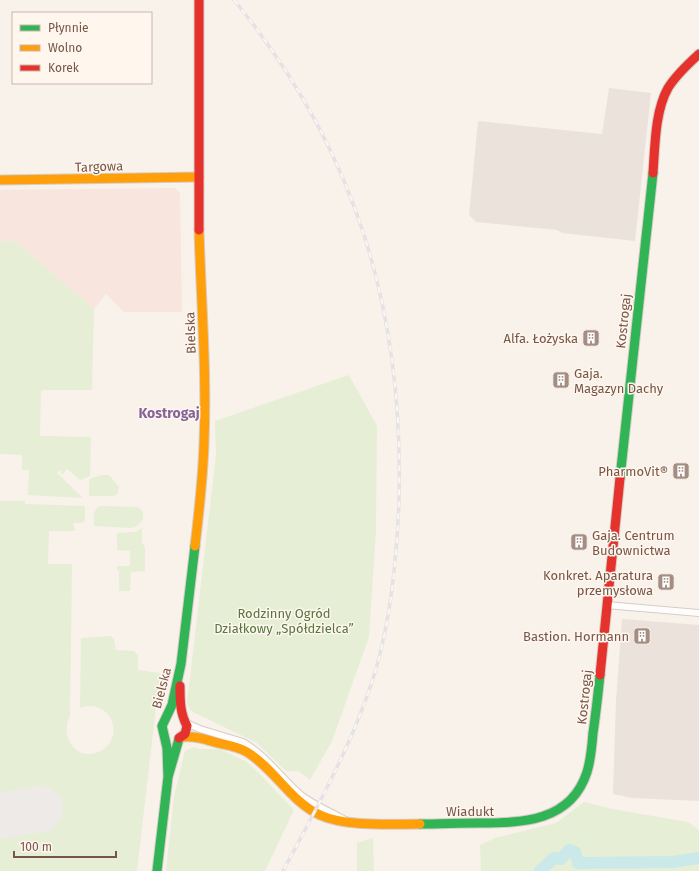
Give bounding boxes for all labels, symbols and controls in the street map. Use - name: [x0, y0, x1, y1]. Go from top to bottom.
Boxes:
- legend: [12, 12, 152, 84]
- text: Płynnie: [48, 21, 89, 35]
- text: Wolno: [48, 41, 82, 55]
- text: Korek: [48, 61, 80, 75]
- street label: Targowa: [75, 158, 123, 175]
- street label: Kostrogaj: [613, 293, 634, 349]
- street label: Bielska: [182, 312, 199, 354]
- building icon: Alfa. Łożyska: [581, 328, 601, 348]
- place label: Alfa. Łożyska: [504, 331, 578, 346]
- place label: Gaja. Magazyn Dachy: [574, 366, 664, 396]
- building icon: Gaja. Magazyn Dachy: [551, 370, 571, 390]
- district label: Kostrogaj: [138, 405, 200, 422]
- building icon: PharmoVit®: [671, 461, 691, 481]
- place label: PharmoVit®: [598, 464, 668, 479]
- place label: Gaja. Centrum Budownictwa: [592, 528, 675, 558]
- building icon: Gaja. Centrum Budownictwa: [569, 532, 589, 552]
- place label: Konkret. Aparatura przemysłowa: [543, 568, 653, 598]
- building icon: Konkret. Aparatura przemysłowa: [656, 572, 676, 592]
- park label: Rodzinny Ogród Działkowy „Spółdzielca”: [214, 606, 354, 636]
- building icon: Bastion. Hormann: [632, 626, 652, 646]
- place label: Bastion. Hormann: [523, 629, 629, 644]
- street label: Bielska: [149, 666, 174, 710]
- street label: Kostrogaj: [574, 669, 595, 725]
- street label: Wiadukt: [446, 804, 494, 819]
- scale bar: [14, 833, 116, 859]
- text: 100 m: [20, 840, 52, 854]

